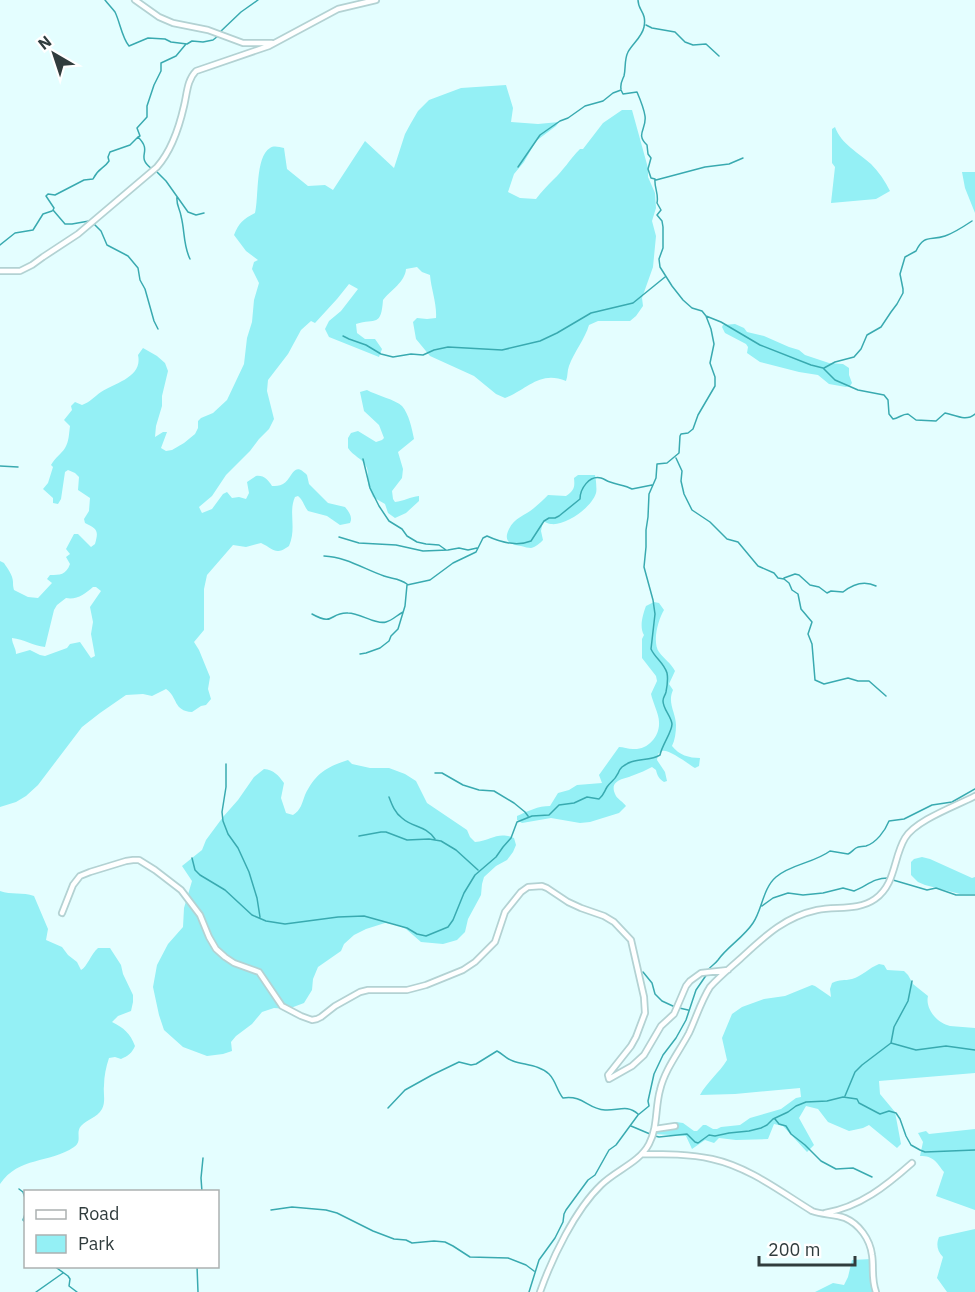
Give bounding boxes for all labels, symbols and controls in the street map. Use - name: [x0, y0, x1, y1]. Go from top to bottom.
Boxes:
- north arrow: [24, 24, 84, 84]
- text: N: [34, 31, 55, 54]
- legend: [24, 1190, 219, 1268]
- text: Road: [78, 1202, 119, 1225]
- scale bar: [759, 1229, 855, 1267]
- text: Park: [78, 1232, 115, 1255]
- text: 200 m: [768, 1238, 820, 1261]

